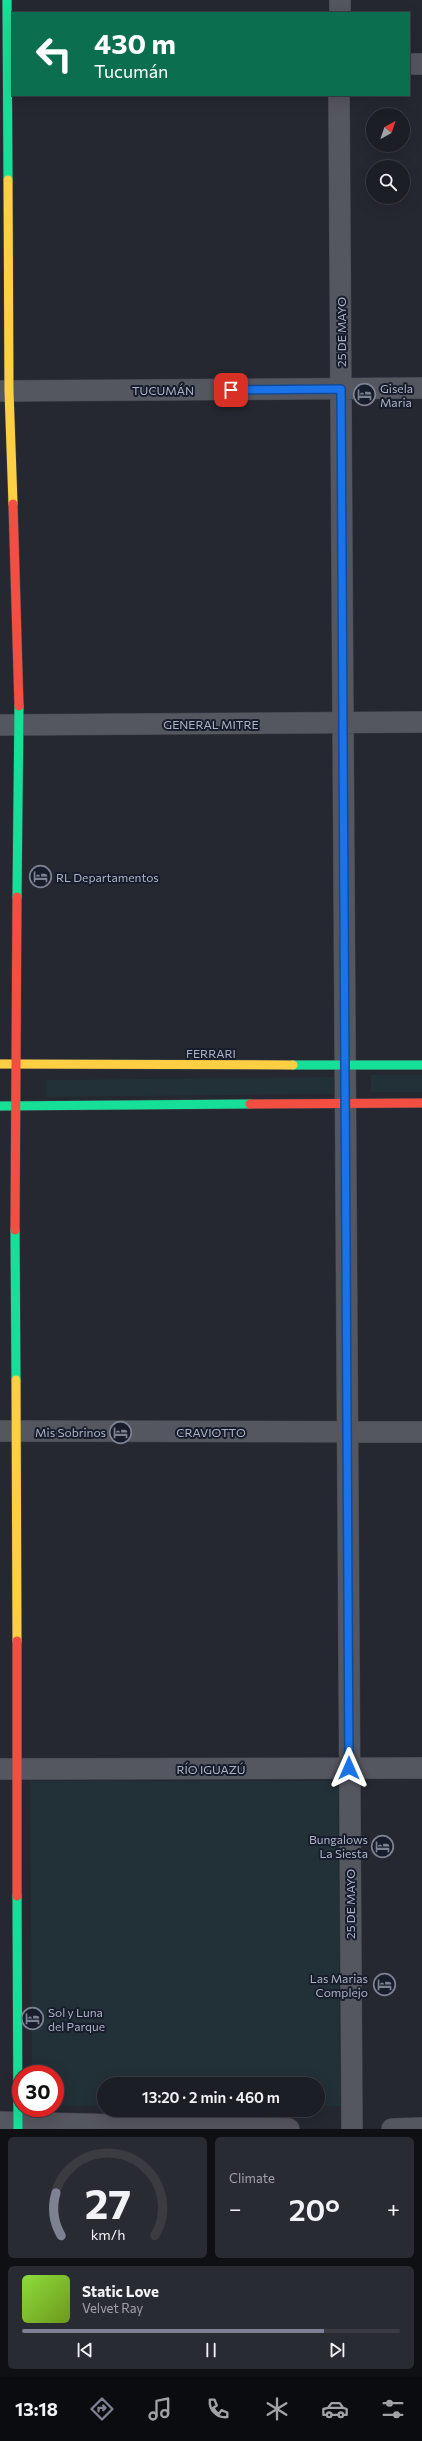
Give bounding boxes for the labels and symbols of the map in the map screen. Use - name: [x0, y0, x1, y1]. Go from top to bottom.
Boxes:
- north arrow: [366, 108, 410, 152]
- street label: 25 DE MAYO: [334, 297, 348, 367]
- pin: [214, 373, 248, 407]
- place label: Gisela Maria: [380, 381, 413, 409]
- hotel icon: Gisela Maria: [351, 382, 377, 408]
- street label: TUCUMÁN: [132, 383, 194, 397]
- street label: GENERAL MITRE: [163, 717, 259, 731]
- hotel icon: RL Departamentos: [27, 864, 53, 890]
- place label: RL Departamentos: [56, 870, 159, 884]
- street label: FERRARI: [186, 1046, 236, 1060]
- hotel icon: Mis Sobrinos: [108, 1419, 134, 1445]
- place label: Mis Sobrinos: [35, 1425, 106, 1439]
- street label: CRAVIOTTO: [176, 1425, 246, 1439]
- position arrow: [328, 1747, 370, 1789]
- street label: RÍO IGUAZÚ: [176, 1762, 246, 1776]
- place label: Bungalows La Siesta: [309, 1832, 368, 1860]
- hotel icon: Bungalows La Siesta: [370, 1833, 396, 1859]
- street label: 25 DE MAYO: [343, 1869, 357, 1939]
- place label: Las Marias Complejo: [310, 1971, 368, 1999]
- hotel icon: Las Marias Complejo: [371, 1972, 397, 1998]
- place label: Sol y Luna del Parque: [48, 2005, 105, 2033]
- hotel icon: Sol y Luna del Parque: [20, 2006, 46, 2032]
- speed limit sign: 30: [12, 2065, 64, 2117]

